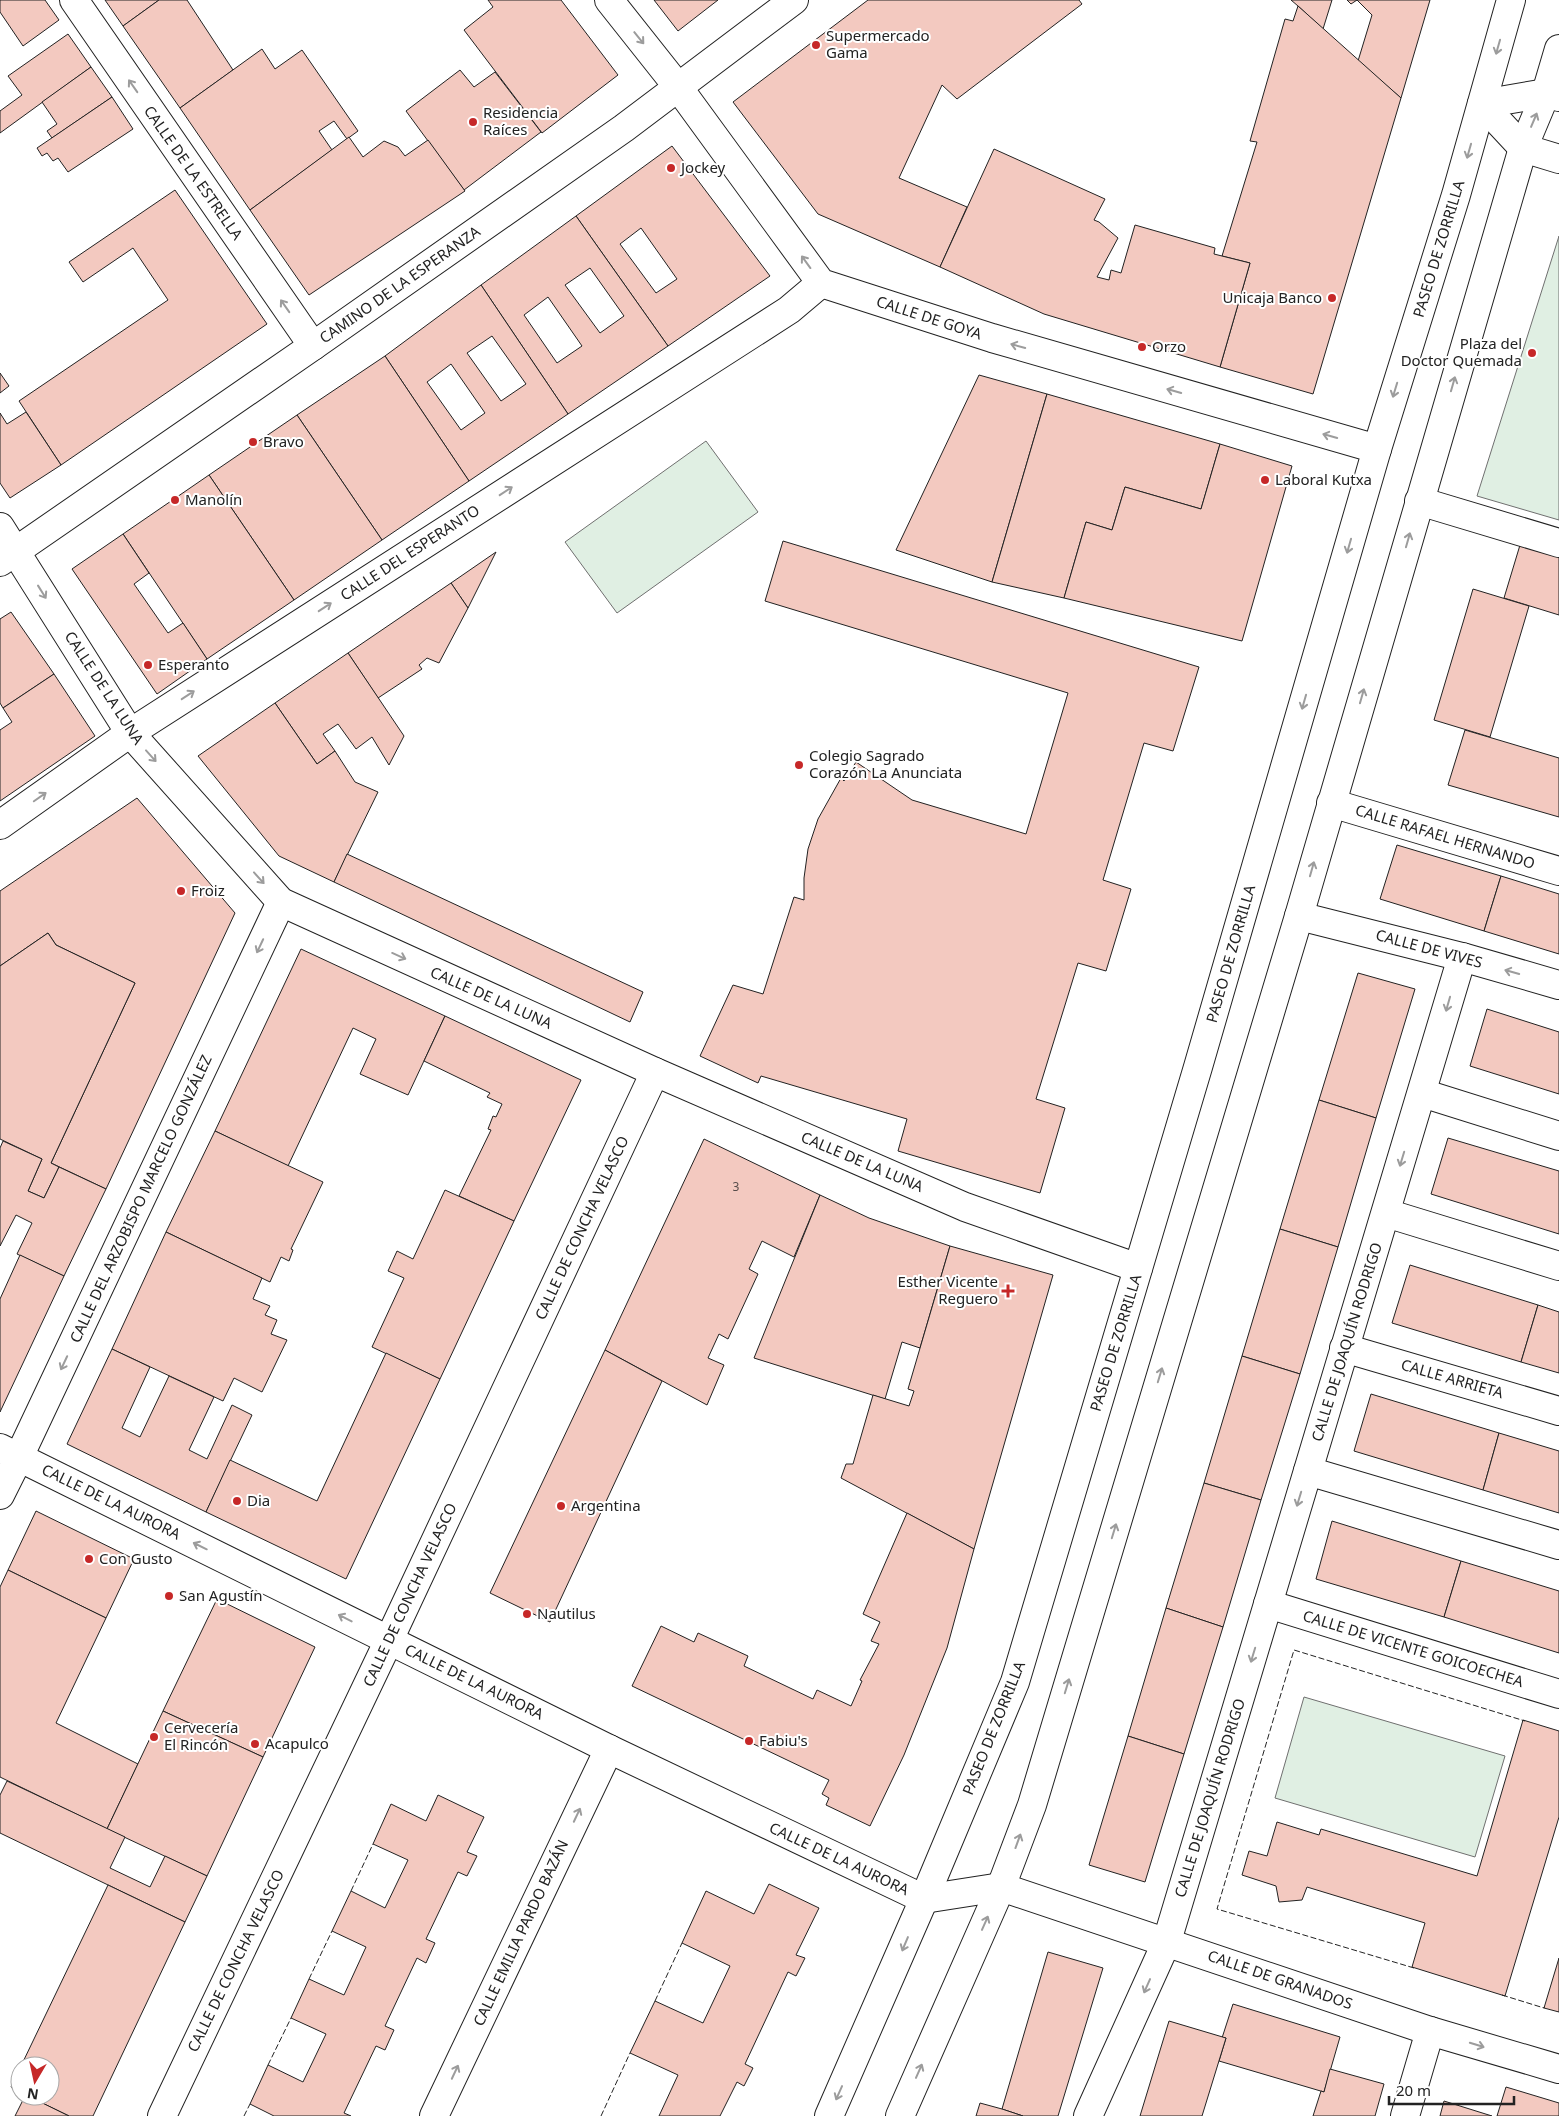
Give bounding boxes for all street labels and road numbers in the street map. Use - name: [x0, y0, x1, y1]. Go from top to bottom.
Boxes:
- street label: CALLE DE LA ESTRELLA: [140, 101, 248, 244]
- street label: PASEO DE ZORRILLA: [1408, 177, 1469, 320]
- street label: CAMINO DE LA ESPERANZA: [315, 221, 484, 347]
- street label: CALLE DE GOYA: [874, 291, 985, 344]
- street label: CALLE DEL ESPERANTO: [336, 500, 483, 605]
- street label: CALLE DE LA LUNA: [61, 627, 149, 748]
- street label: CALLE RAFAEL HERNANDO: [1353, 799, 1538, 873]
- street label: PASEO DE ZORRILLA: [1201, 882, 1259, 1025]
- street label: CALLE DE VIVES: [1374, 924, 1485, 972]
- street label: CALLE DE LA LUNA: [427, 961, 556, 1033]
- street label: CALLE DEL ARZOBISPO MARCELO GONZÁLEZ: [64, 1051, 216, 1346]
- street label: CALLE DE LA LUNA: [798, 1126, 927, 1196]
- street label: CALLE DE CONCHA VELASCO: [530, 1132, 633, 1323]
- street label: CALLE DE JOAQUÍN RODRIGO: [1306, 1240, 1386, 1444]
- street label: PASEO DE ZORRILLA: [1085, 1271, 1146, 1414]
- street label: CALLE ARRIETA: [1399, 1354, 1506, 1402]
- street label: CALLE DE LA AURORA: [39, 1459, 185, 1544]
- street label: CALLE DE CONCHA VELASCO: [358, 1499, 461, 1690]
- street label: CALLE DE VICENTE GOICOECHEA: [1301, 1605, 1526, 1691]
- street label: CALLE DE LA AURORA: [402, 1639, 548, 1724]
- street label: PASEO DE ZORRILLA: [957, 1657, 1029, 1797]
- street label: CALLE DE JOAQUÍN RODRIGO: [1169, 1696, 1249, 1900]
- street label: CALLE DE LA AURORA: [766, 1817, 913, 1899]
- street label: CALLE EMILIA PARDO BAZÁN: [468, 1836, 572, 2029]
- street label: CALLE DE CONCHA VELASCO: [182, 1866, 288, 2055]
- street label: CALLE DE GRANADOS: [1205, 1945, 1355, 2013]

